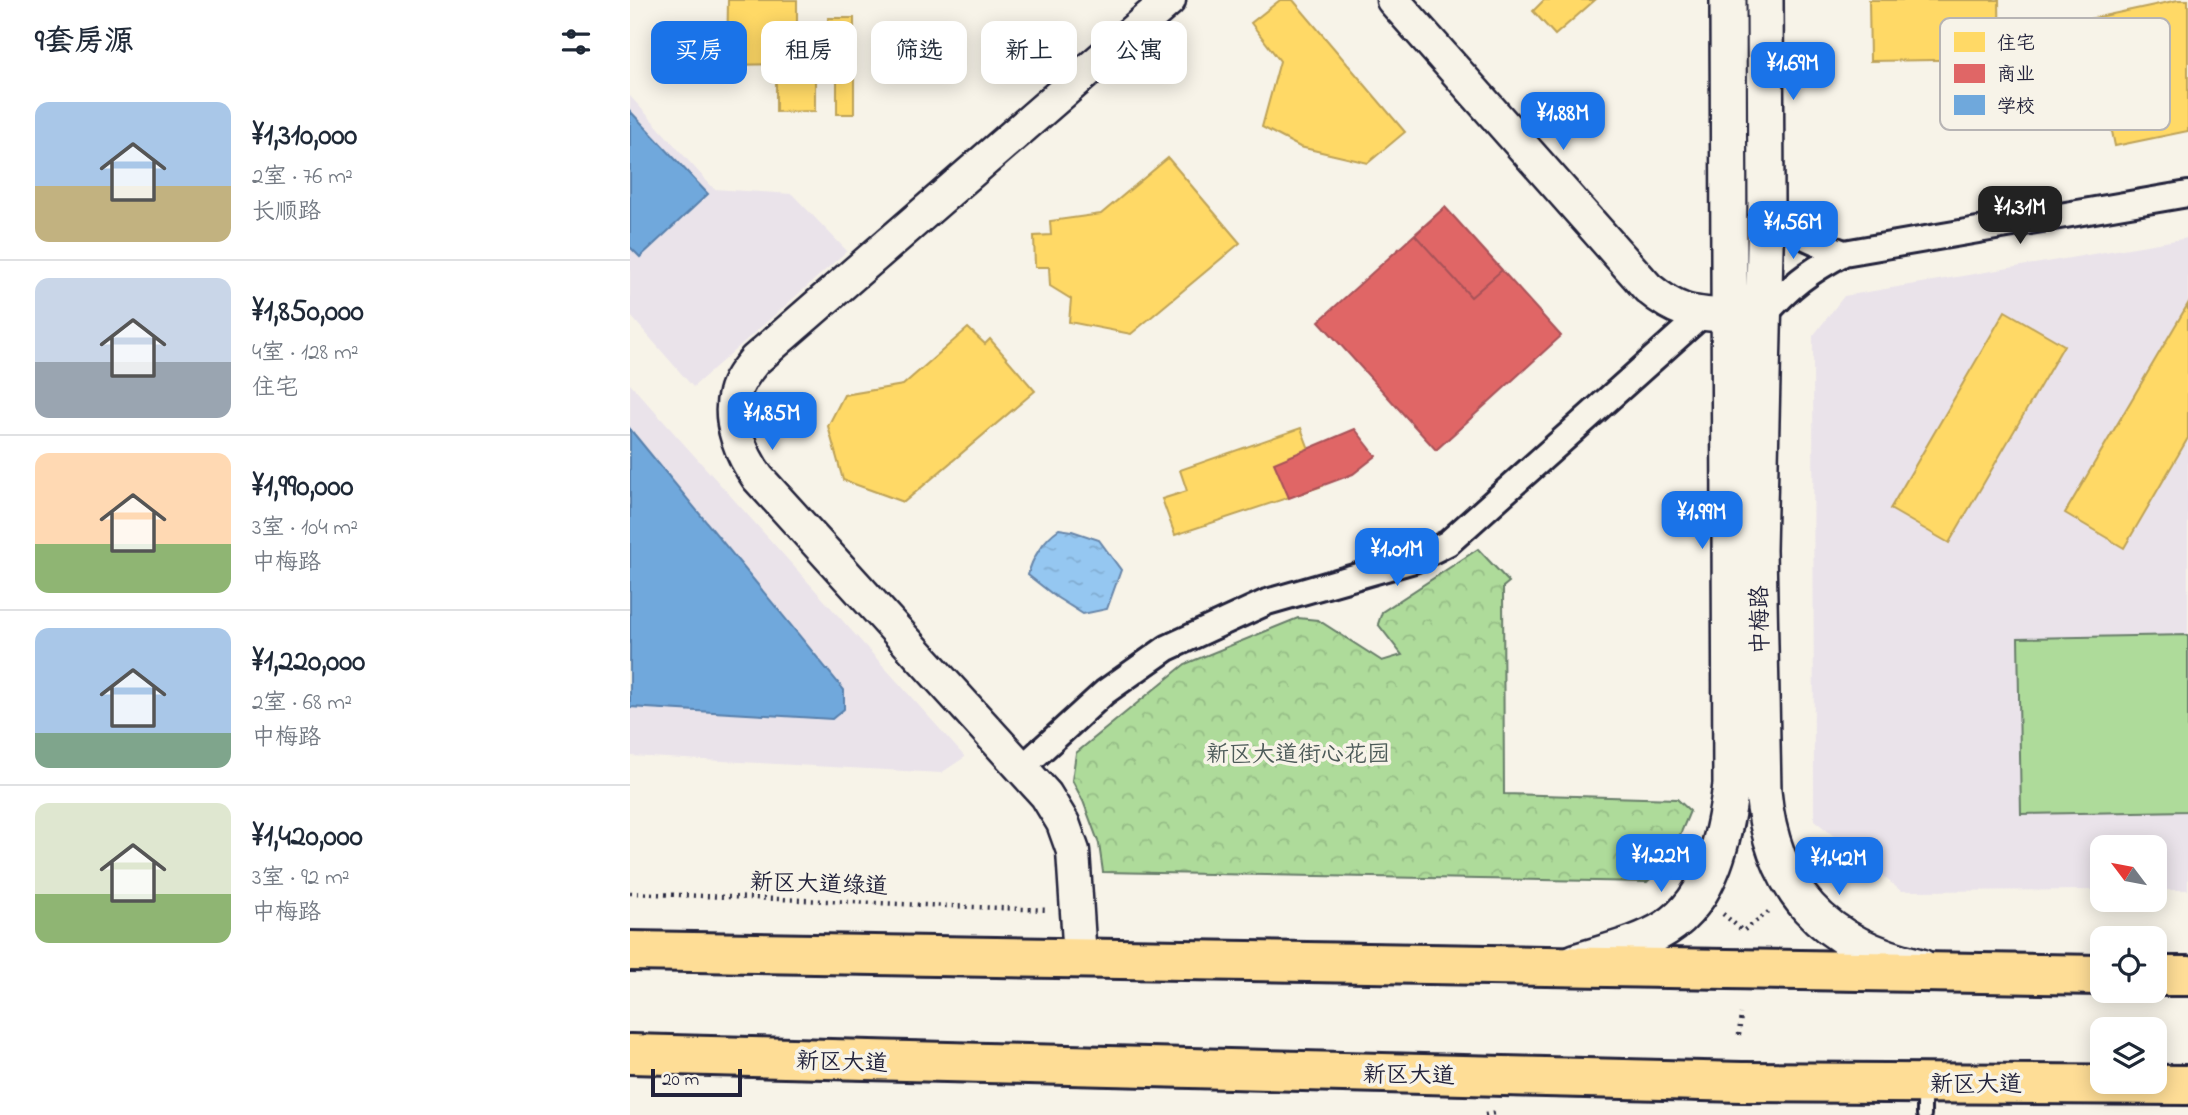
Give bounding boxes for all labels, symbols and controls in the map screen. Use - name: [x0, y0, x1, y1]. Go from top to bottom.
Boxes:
- legend: [1940, 18, 2170, 130]
- text: 9套房源: [35, 21, 134, 65]
- chip: 买房: [651, 21, 747, 84]
- chip: 租房: [761, 21, 857, 84]
- chip: 筛选: [871, 21, 967, 84]
- chip: 新上: [981, 21, 1077, 84]
- chip: 公寓: [1091, 21, 1187, 84]
- icon: filters: [557, 23, 595, 61]
- text: 住宅: [1997, 31, 2035, 58]
- pin: ¥1.69M: [1736, 42, 1850, 102]
- text: ¥1.69M: [1767, 48, 1819, 81]
- text: 商业: [1997, 62, 2035, 89]
- pin: ¥1.88M: [1506, 92, 1620, 152]
- text: 学校: [1997, 94, 2035, 121]
- text: ¥1.88M: [1537, 98, 1589, 131]
- text: ¥1,310,000: [252, 115, 357, 159]
- icon: home: [91, 130, 175, 214]
- text: 2室 · 76 m²: [252, 161, 353, 194]
- pin: ¥1.31M: [1963, 187, 2077, 246]
- text: ¥1.31M: [1994, 192, 2046, 225]
- text: 长顺路: [252, 196, 321, 229]
- pin: ¥1.56M: [1736, 202, 1850, 261]
- text: ¥1.56M: [1764, 207, 1822, 240]
- text: ¥1,850,000: [252, 291, 364, 335]
- icon: home: [91, 306, 175, 390]
- text: 4室 · 128 m²: [252, 337, 359, 370]
- text: 住宅: [252, 372, 298, 405]
- pin: ¥1.85M: [715, 392, 829, 452]
- text: ¥1.85M: [744, 398, 800, 431]
- text: ¥1,990,000: [252, 466, 353, 510]
- icon: home: [91, 481, 175, 565]
- pin: ¥1.99M: [1645, 491, 1759, 551]
- text: ¥1.99M: [1678, 497, 1726, 530]
- text: 3室 · 104 m²: [252, 512, 358, 545]
- pin: ¥1.01M: [1340, 528, 1454, 588]
- text: ¥1.01M: [1371, 534, 1423, 567]
- text: 中梅路: [252, 547, 321, 580]
- street label: 中梅路: [1744, 585, 1779, 655]
- text: ¥1,220,000: [252, 641, 365, 685]
- icon: home: [91, 656, 175, 740]
- text: 2室 · 68 m²: [252, 687, 352, 720]
- text: 中梅路: [252, 722, 321, 755]
- park label: 新区大道街心花园: [1206, 739, 1390, 772]
- text: ¥1,420,000: [252, 816, 363, 860]
- icon: home: [91, 831, 175, 915]
- pin: ¥1.22M: [1604, 834, 1718, 894]
- north arrow: [2090, 835, 2166, 912]
- map controls: [2090, 835, 2167, 1094]
- pin: ¥1.42M: [1782, 838, 1896, 897]
- text: ¥1.22M: [1632, 840, 1690, 873]
- text: ¥1.42M: [1811, 843, 1867, 876]
- text: 3室 · 92 m²: [252, 862, 350, 895]
- street label: 新区大道绿道: [749, 867, 888, 904]
- text: 中梅路: [252, 897, 321, 930]
- button: locate: [2090, 926, 2167, 1003]
- button: layers: [2090, 1017, 2167, 1094]
- street label: 新区大道: [795, 1045, 888, 1082]
- street label: 新区大道: [1363, 1059, 1455, 1094]
- scale bar: [651, 1066, 742, 1098]
- text: 20 m: [662, 1067, 699, 1094]
- street label: 新区大道: [1930, 1069, 2022, 1102]

